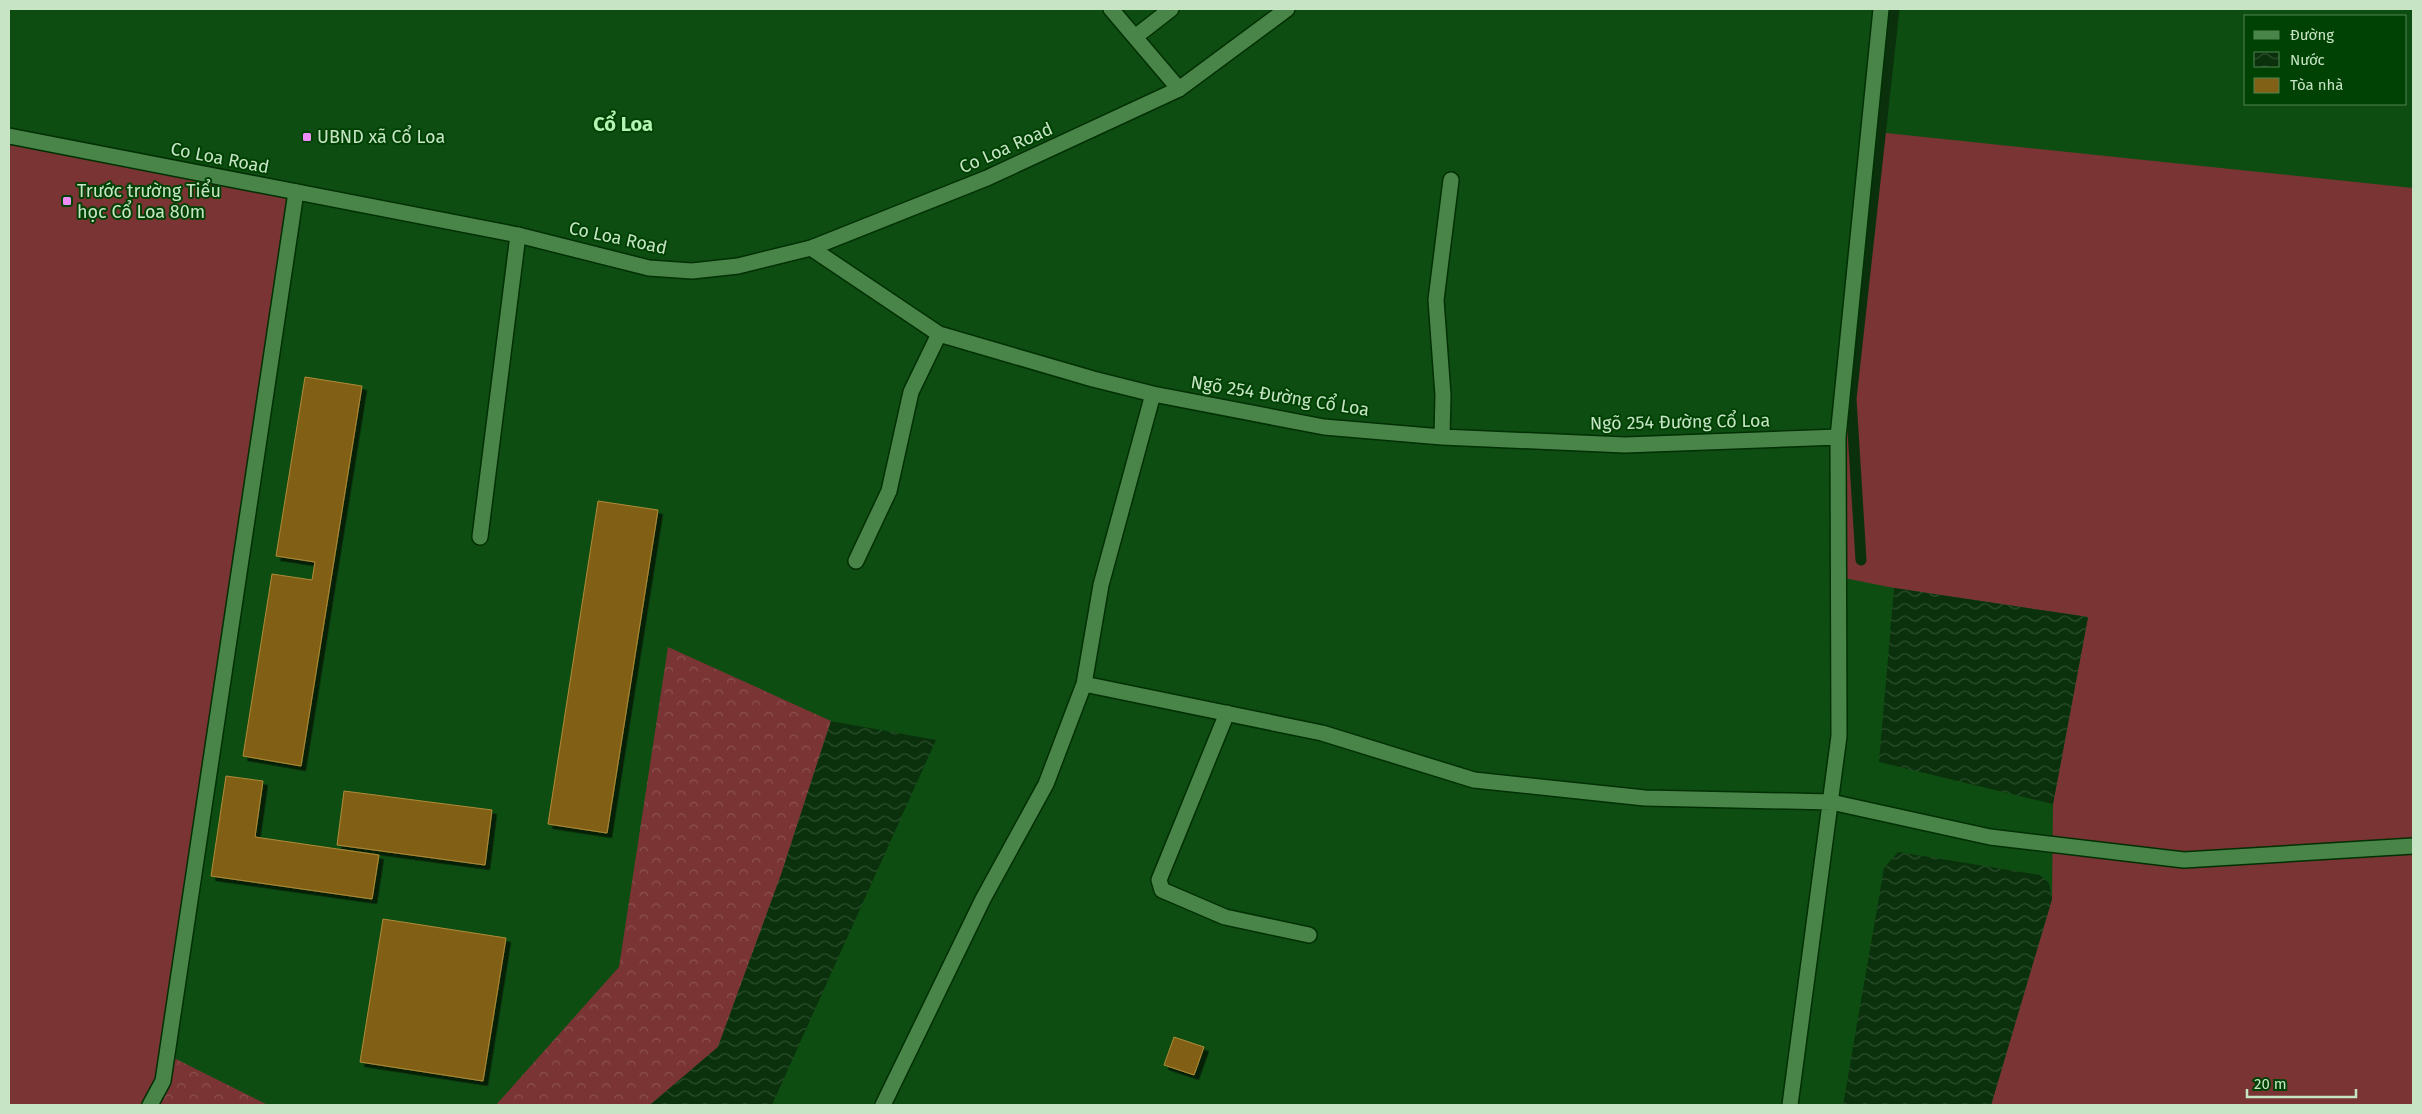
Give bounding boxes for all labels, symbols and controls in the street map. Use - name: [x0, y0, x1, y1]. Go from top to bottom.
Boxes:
- legend: [2244, 15, 2407, 105]
- text: Đường: [2290, 26, 2334, 44]
- text: Nước: [2290, 51, 2325, 69]
- text: Tòa nhà: [2290, 76, 2343, 94]
- district label: Cổ Loa: [593, 110, 653, 136]
- street label: Co Loa Road: [956, 118, 1056, 178]
- place label: UBND xã Cổ Loa: [317, 125, 445, 148]
- marker: UBND xã Cổ Loa: [301, 131, 313, 143]
- street label: Co Loa Road: [169, 138, 271, 178]
- place label: Trước trường Tiểu học Cổ Loa 80m: [77, 179, 221, 223]
- marker: Trước trường Tiểu học Cổ Loa 80m: [61, 195, 73, 207]
- street label: Co Loa Road: [567, 217, 669, 259]
- street label: Ngõ 254 Đường Cổ Loa: [1189, 370, 1371, 421]
- street label: Ngõ 254 Đường Cổ Loa: [1590, 408, 1770, 435]
- scale bar: [2247, 1066, 2356, 1098]
- text: 20 m: [2254, 1075, 2287, 1093]

